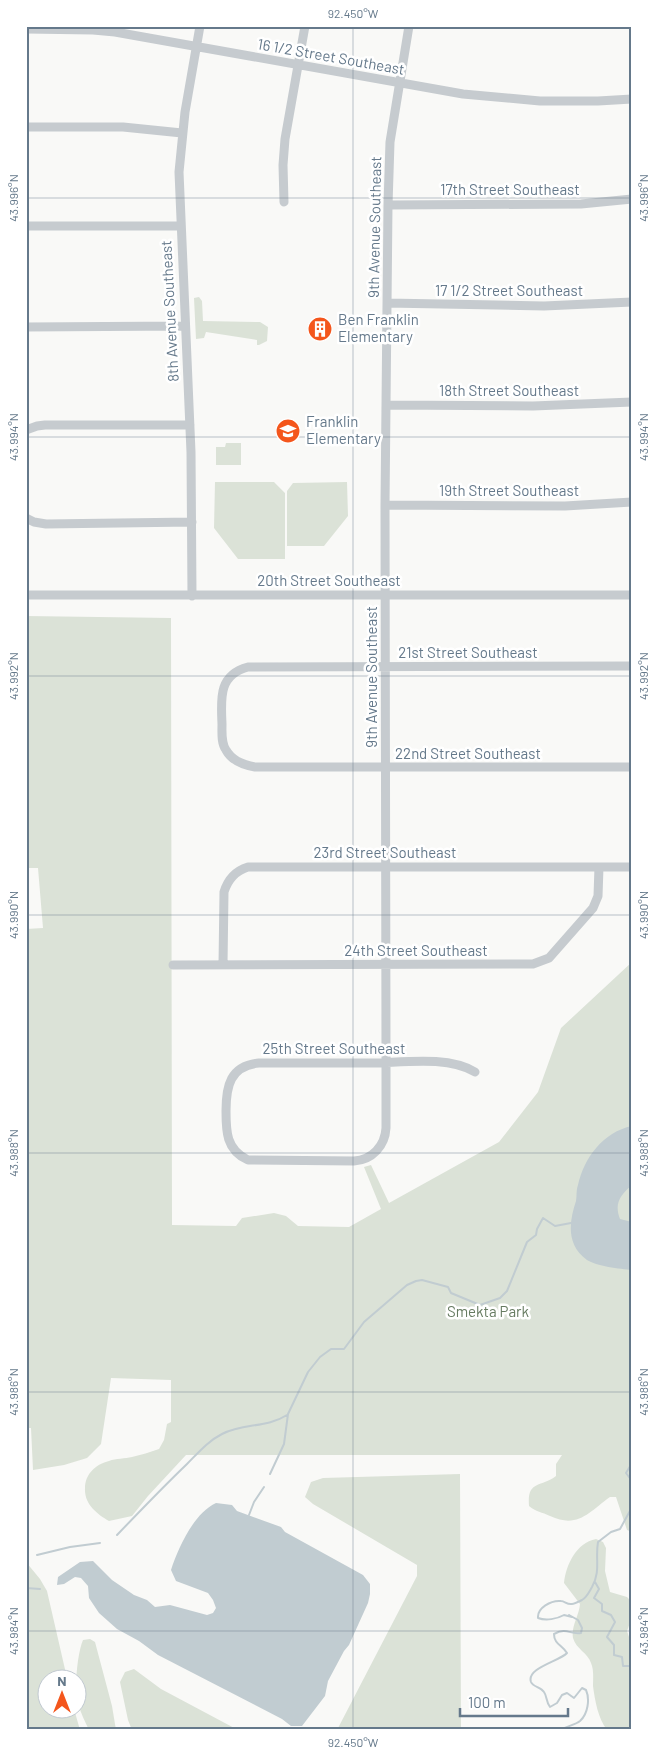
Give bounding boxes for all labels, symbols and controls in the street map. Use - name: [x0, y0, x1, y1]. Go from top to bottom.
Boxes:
- text: 92.450°W: [328, 6, 379, 20]
- street label: 16 1/2 Street Southeast: [256, 34, 406, 78]
- street label: 9th Avenue Southeast: [364, 156, 384, 298]
- text: 43.996°N: [6, 174, 20, 222]
- text: 43.996°N: [636, 174, 650, 222]
- street label: 17th Street Southeast: [440, 180, 580, 198]
- street label: 8th Avenue Southeast: [156, 240, 182, 382]
- street label: 17 1/2 Street Southeast: [435, 281, 583, 299]
- place label: Ben Franklin Elementary: [338, 310, 419, 345]
- building icon: Ben Franklin Elementary: [307, 316, 333, 342]
- street label: 18th Street Southeast: [439, 381, 579, 399]
- place label: Franklin Elementary: [306, 412, 381, 447]
- text: 43.994°N: [6, 413, 20, 461]
- text: 43.994°N: [636, 413, 650, 461]
- school or university icon: Franklin Elementary: [275, 418, 301, 444]
- street label: 19th Street Southeast: [439, 481, 579, 499]
- street label: 20th Street Southeast: [257, 571, 401, 589]
- street label: 9th Avenue Southeast: [362, 606, 380, 748]
- street label: 21st Street Southeast: [398, 643, 538, 661]
- text: 43.992°N: [6, 652, 20, 700]
- text: 43.992°N: [636, 652, 650, 700]
- street label: 22nd Street Southeast: [395, 744, 541, 762]
- street label: 23rd Street Southeast: [314, 843, 456, 861]
- text: 43.990°N: [6, 891, 20, 939]
- text: 43.990°N: [636, 891, 650, 939]
- street label: 24th Street Southeast: [344, 941, 488, 959]
- street label: 25th Street Southeast: [263, 1039, 405, 1057]
- text: 43.988°N: [6, 1129, 20, 1177]
- text: 43.988°N: [636, 1129, 650, 1177]
- park label: Smekta Park: [447, 1302, 530, 1320]
- text: 43.986°N: [6, 1368, 20, 1416]
- text: 43.986°N: [636, 1368, 650, 1416]
- text: 43.984°N: [6, 1607, 20, 1655]
- text: 43.984°N: [636, 1607, 650, 1655]
- north arrow: [38, 1668, 88, 1718]
- text: N: [57, 1672, 67, 1689]
- scale bar: [460, 1686, 568, 1718]
- text: 100 m: [468, 1693, 506, 1711]
- text: 92.450°W: [328, 1735, 379, 1749]

